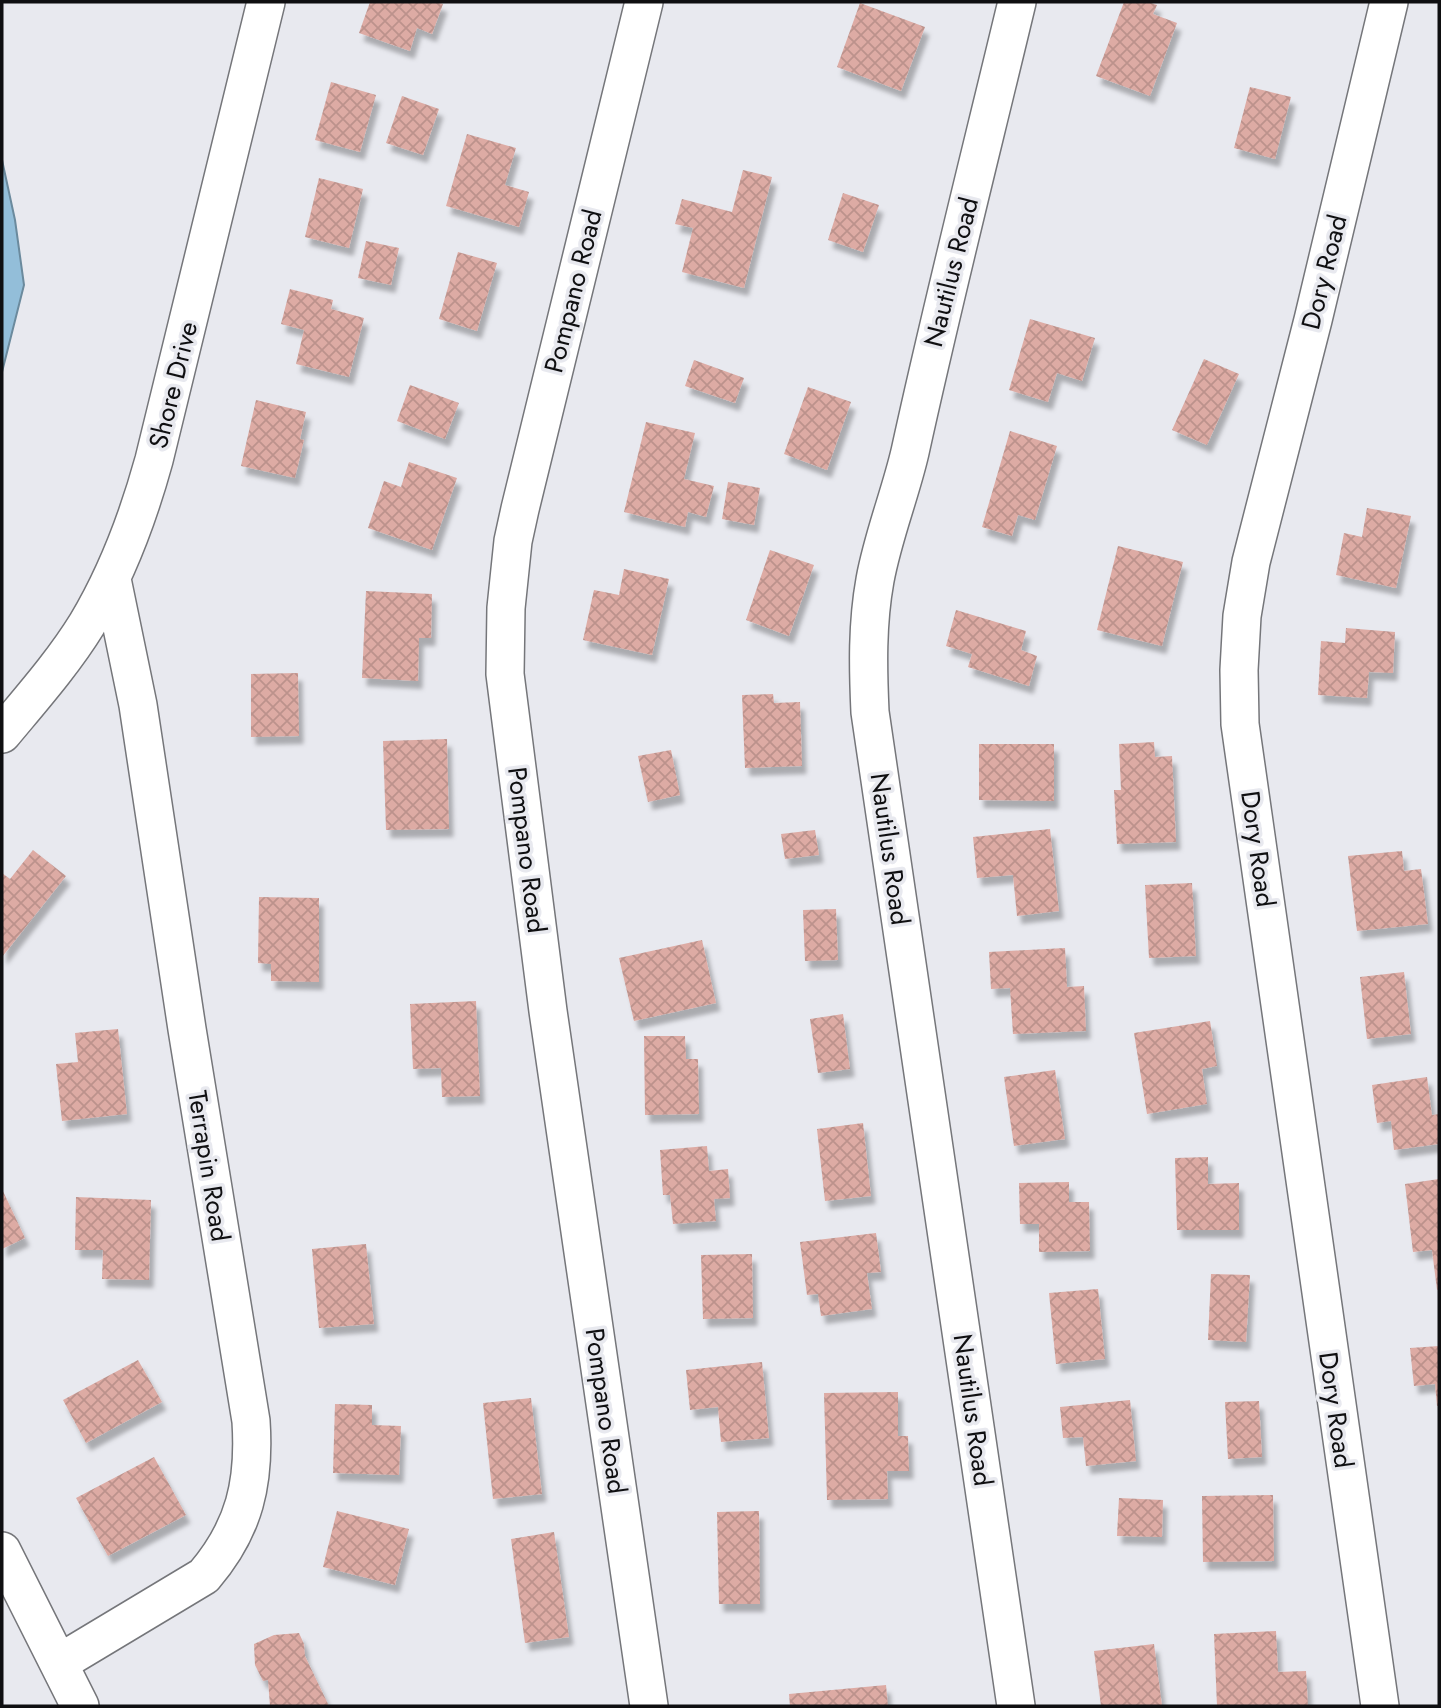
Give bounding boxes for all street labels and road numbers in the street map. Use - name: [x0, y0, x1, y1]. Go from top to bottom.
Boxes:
- street label: Nautilus Road: [914, 193, 988, 351]
- street label: Pompano Road: [534, 205, 612, 377]
- street label: Dory Road: [1291, 211, 1357, 333]
- street label: Shore Drive: [139, 318, 207, 452]
- street label: Pompano Road: [498, 765, 556, 935]
- street label: Nautilus Road: [861, 770, 919, 928]
- street label: Dory Road: [1231, 788, 1285, 910]
- street label: Terrapin Road: [178, 1088, 240, 1244]
- street label: Pompano Road: [576, 1326, 636, 1496]
- street label: Nautilus Road: [944, 1331, 1002, 1489]
- street label: Dory Road: [1309, 1349, 1363, 1471]

